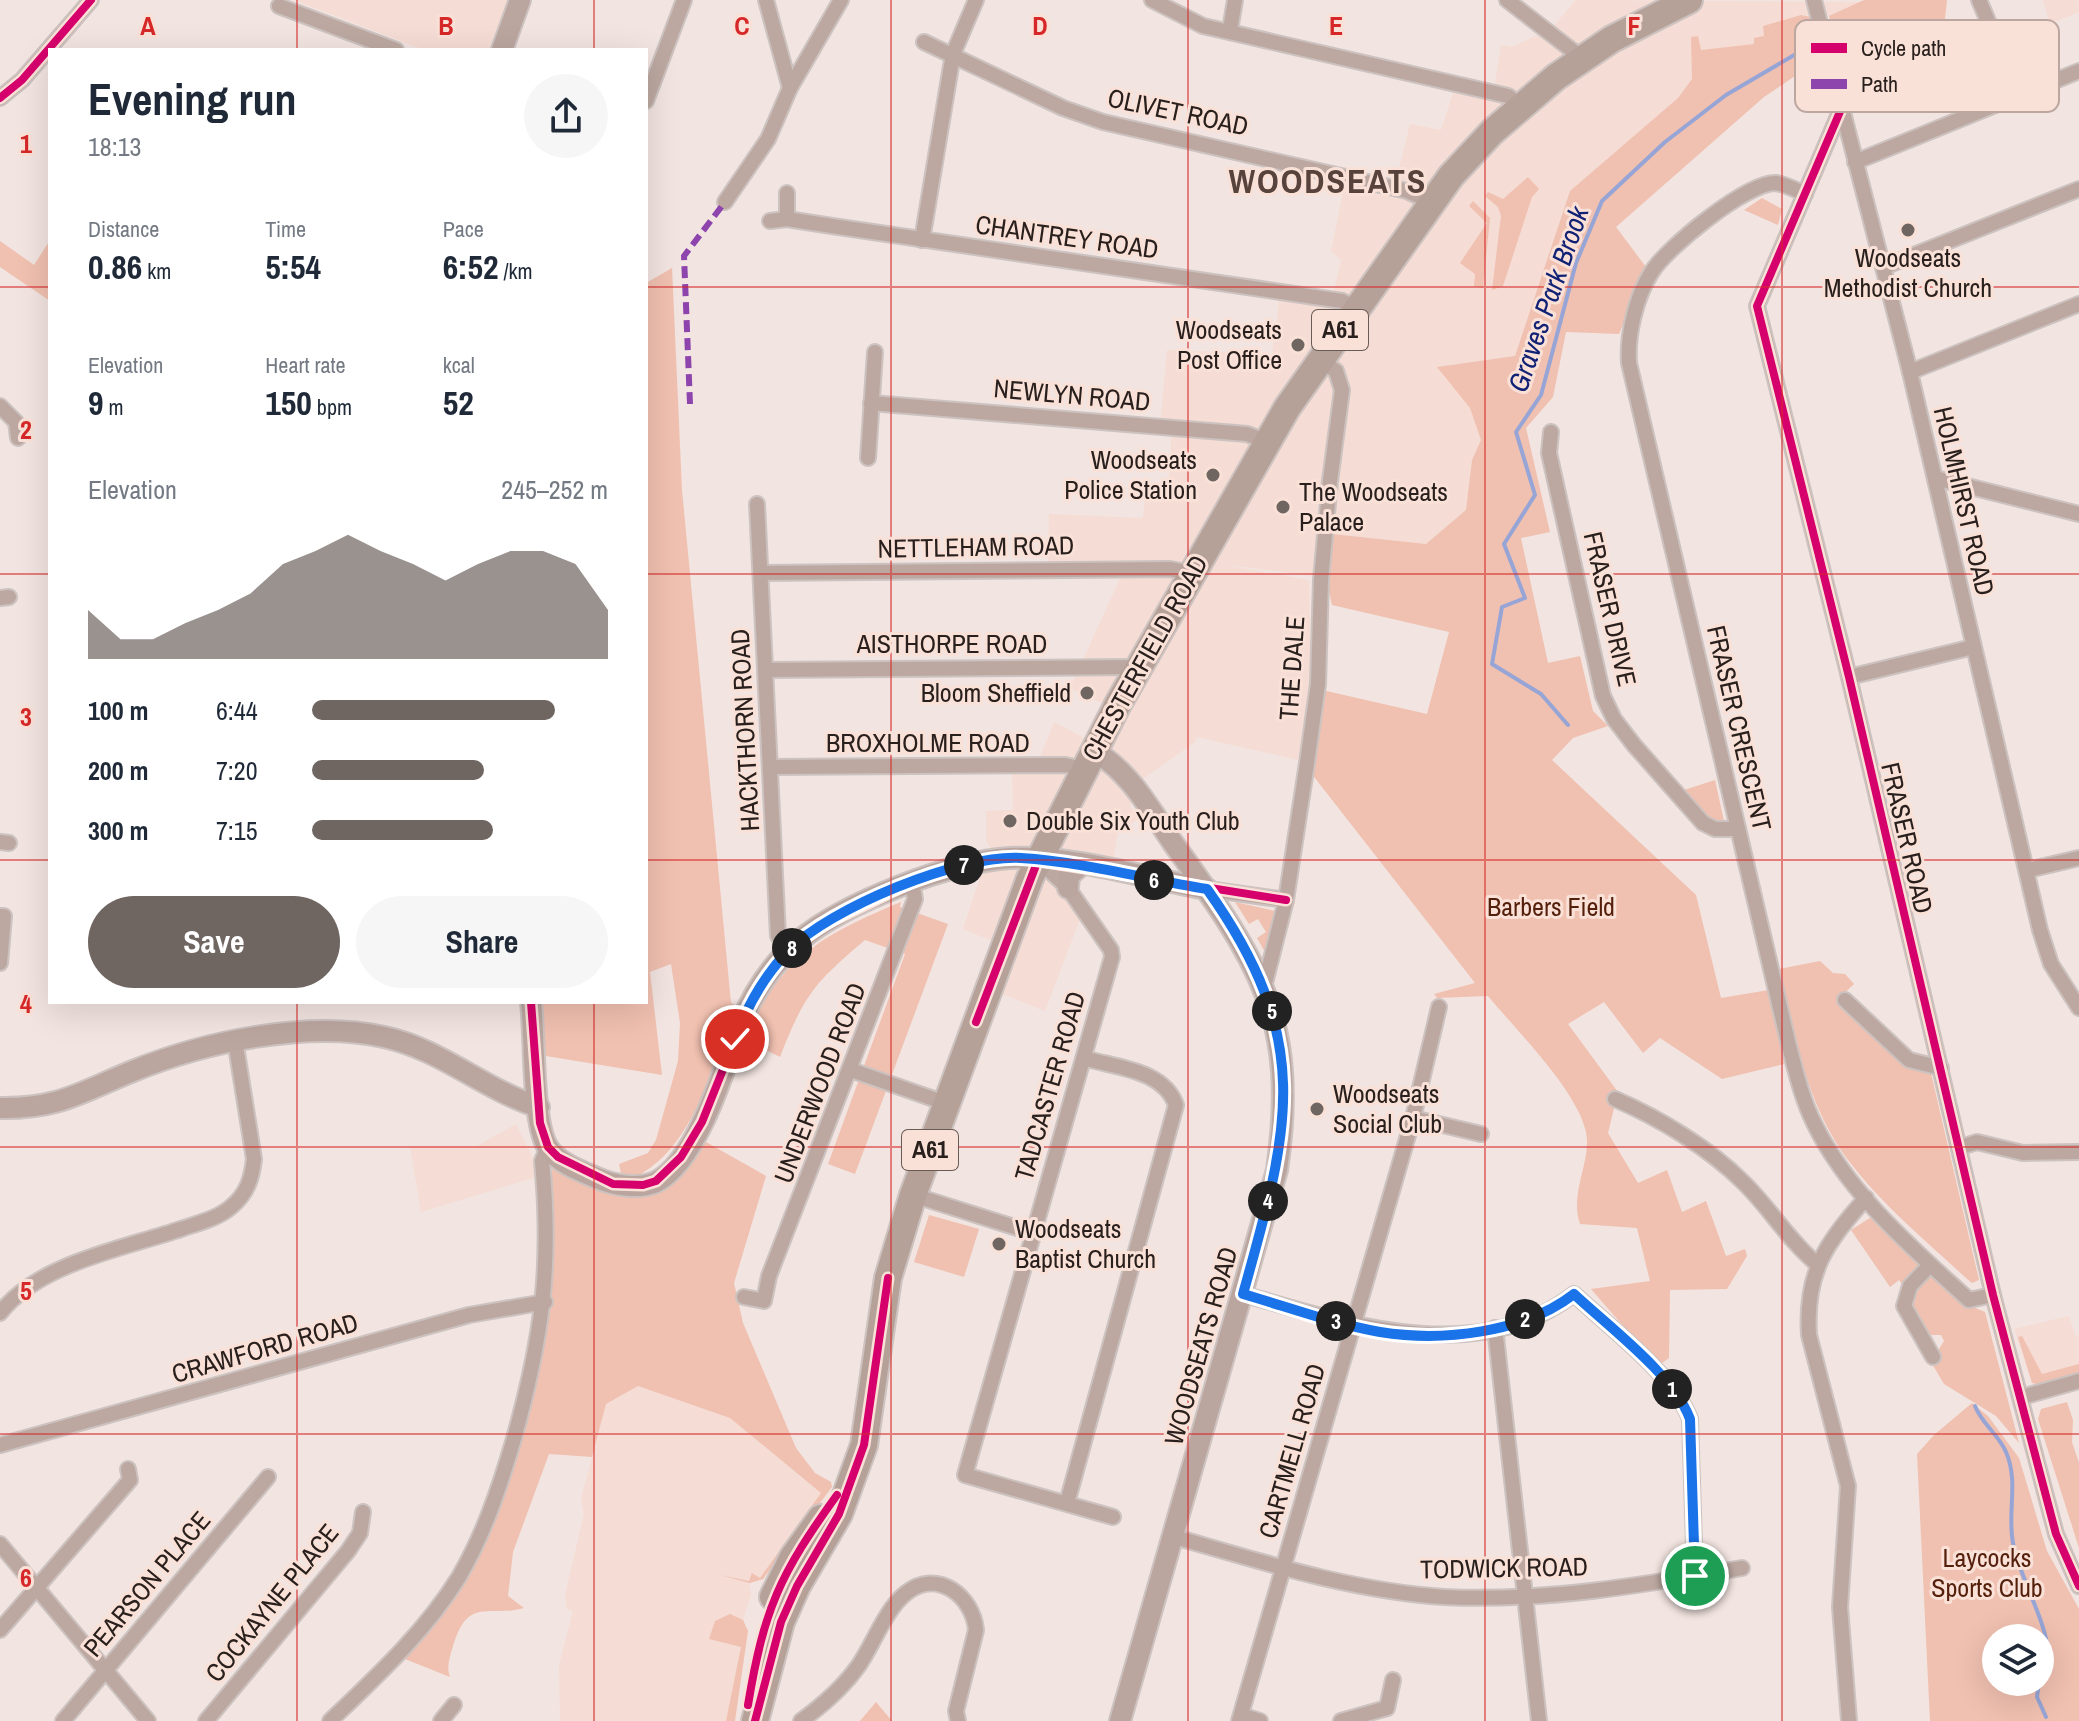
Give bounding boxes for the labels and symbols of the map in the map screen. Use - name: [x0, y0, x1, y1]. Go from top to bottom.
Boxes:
- text: A: [140, 8, 156, 43]
- text: B: [438, 8, 454, 43]
- text: C: [734, 8, 750, 43]
- text: D: [1032, 8, 1048, 43]
- text: E: [1329, 8, 1343, 43]
- text: F: [1627, 8, 1641, 43]
- legend: [1795, 20, 2059, 112]
- text: Cycle path: [1861, 33, 1946, 63]
- text: Path: [1861, 69, 1898, 99]
- street label: OLIVET ROAD: [1105, 80, 1252, 143]
- text: 1: [20, 126, 32, 161]
- district label: WOODSEATS: [1229, 158, 1427, 204]
- water label: Graves Park Brook: [1498, 200, 1598, 397]
- street label: CHANTREY ROAD: [973, 206, 1161, 267]
- marker: Woodseats Methodist Church: [1899, 221, 1917, 239]
- place label: Woodseats Methodist Church: [1824, 240, 1992, 305]
- road number: A61: [1312, 310, 1368, 350]
- place label: Woodseats Post Office: [1176, 312, 1282, 377]
- marker: Woodseats Post Office: [1289, 336, 1307, 354]
- street label: NEWLYN ROAD: [992, 370, 1152, 419]
- street label: HOLMHIRST ROAD: [1926, 403, 2003, 599]
- text: 2: [20, 412, 32, 447]
- place label: Woodseats Police Station: [1064, 442, 1197, 507]
- marker: Woodseats Police Station: [1204, 466, 1222, 484]
- place label: The Woodseats Palace: [1299, 474, 1448, 539]
- marker: The Woodseats Palace: [1274, 498, 1292, 516]
- street label: NETTLEHAM ROAD: [877, 527, 1075, 566]
- street label: FRASER DRIVE: [1576, 528, 1645, 690]
- street label: CHESTERFIELD ROAD: [1074, 549, 1216, 767]
- street label: THE DALE: [1270, 615, 1313, 721]
- street label: FRASER CRESCENT: [1699, 622, 1780, 834]
- street label: AISTHORPE ROAD: [856, 626, 1047, 661]
- street label: HACKTHORN ROAD: [722, 628, 767, 832]
- place label: Bloom Sheffield: [921, 675, 1071, 710]
- marker: Bloom Sheffield: [1078, 684, 1096, 702]
- text: 3: [20, 699, 32, 734]
- street label: BROXHOLME ROAD: [826, 725, 1030, 760]
- street label: FRASER ROAD: [1873, 759, 1942, 917]
- place label: Double Six Youth Club: [1026, 803, 1240, 838]
- marker: Double Six Youth Club: [1001, 812, 1019, 830]
- pin: 7: [944, 845, 984, 885]
- pin: 6: [1134, 860, 1174, 900]
- park label: Barbers Field: [1487, 889, 1615, 924]
- pin: 8: [772, 928, 812, 968]
- street label: UNDERWOOD ROAD: [765, 978, 874, 1188]
- text: 4: [20, 986, 32, 1021]
- street label: TADCASTER ROAD: [1006, 987, 1093, 1184]
- pin: 5: [1252, 991, 1292, 1031]
- pin: [701, 1005, 769, 1073]
- place label: Woodseats Social Club: [1333, 1076, 1442, 1141]
- marker: Woodseats Social Club: [1308, 1100, 1326, 1118]
- road number: A61: [902, 1130, 958, 1170]
- pin: 4: [1248, 1181, 1288, 1221]
- place label: Woodseats Baptist Church: [1015, 1211, 1156, 1276]
- marker: Woodseats Baptist Church: [990, 1235, 1008, 1253]
- street label: WOODSEATS ROAD: [1156, 1243, 1246, 1449]
- text: 5: [20, 1273, 32, 1308]
- pin: 2: [1505, 1299, 1545, 1339]
- pin: 3: [1316, 1301, 1356, 1341]
- street label: CRAWFORD ROAD: [168, 1304, 362, 1391]
- street label: CARTMELL ROAD: [1250, 1359, 1333, 1542]
- pin: 1: [1652, 1369, 1692, 1409]
- street label: PEARSON PLACE: [75, 1503, 218, 1664]
- street label: COCKAYNE PLACE: [197, 1516, 346, 1689]
- park label: Laycocks Sports Club: [1931, 1540, 2043, 1605]
- pin: [1661, 1542, 1729, 1610]
- street label: TODWICK ROAD: [1420, 1549, 1588, 1586]
- text: 6: [20, 1560, 32, 1595]

